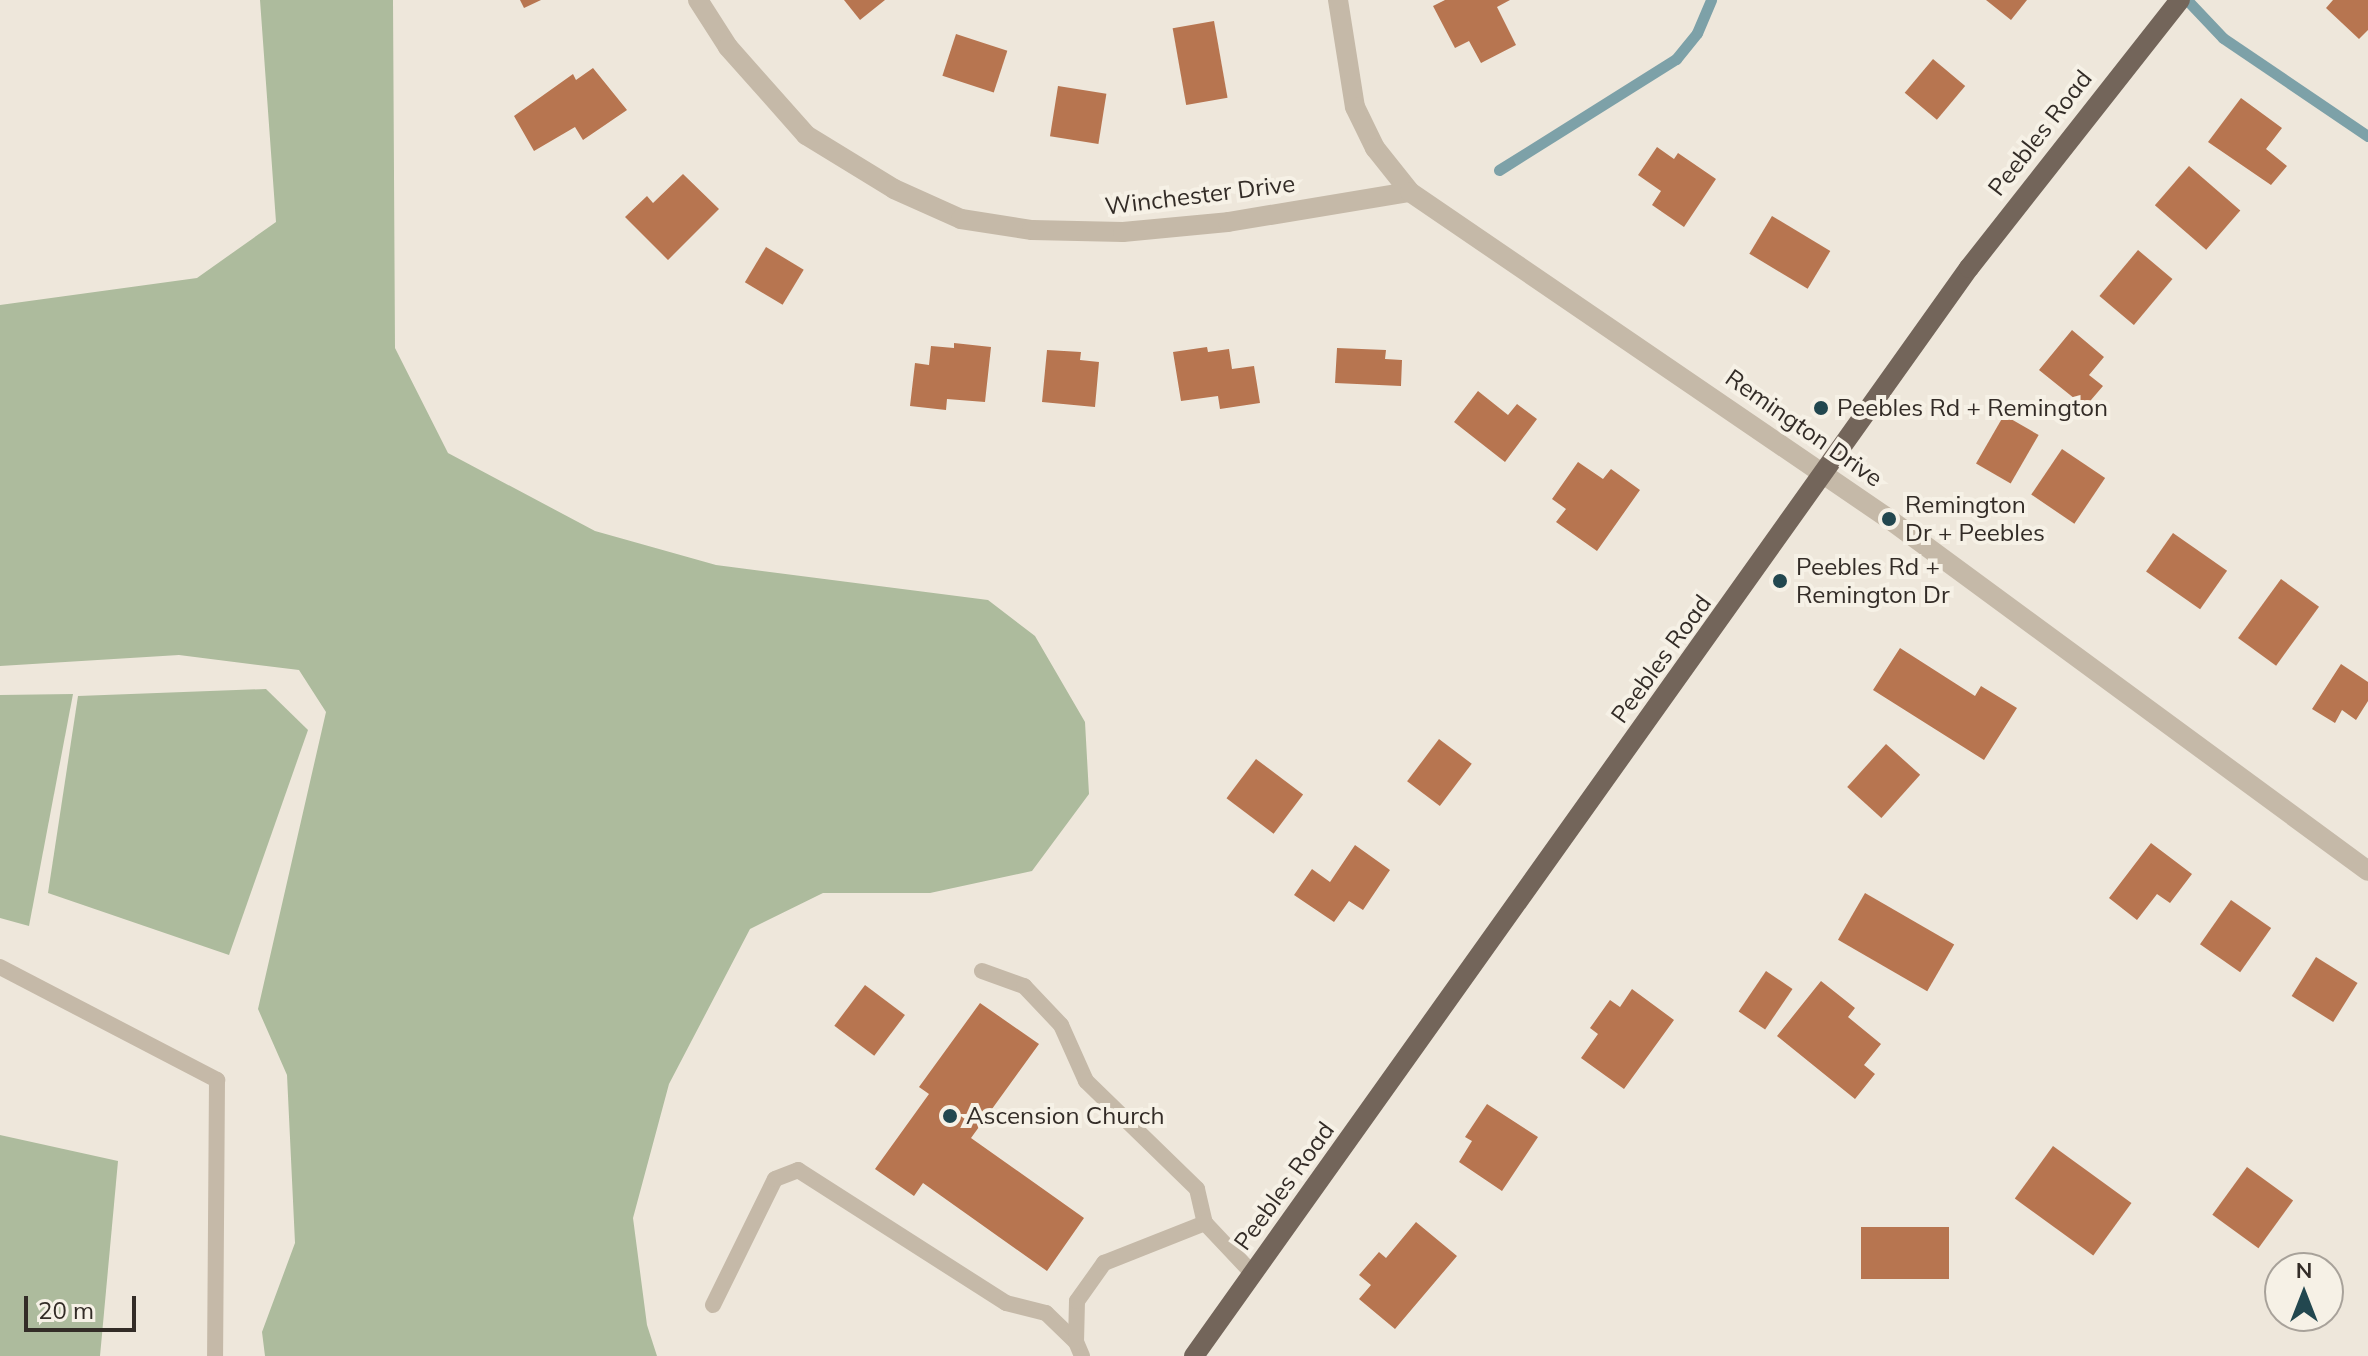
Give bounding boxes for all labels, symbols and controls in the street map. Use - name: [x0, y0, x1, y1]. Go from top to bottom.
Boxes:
- street label: Peebles Road: [1982, 64, 2098, 202]
- street label: Winchester Drive: [1103, 169, 1297, 221]
- street label: Remington Drive: [1720, 363, 1888, 493]
- place label: Peebles Rd + Remington: [1837, 394, 2108, 422]
- marker: Peebles Rd + Remington: [1812, 399, 1830, 417]
- place label: Remington Dr + Peebles: [1905, 491, 2045, 547]
- marker: Remington Dr + Peebles: [1880, 510, 1898, 528]
- place label: Peebles Rd + Remington Dr: [1796, 553, 1950, 609]
- marker: Peebles Rd + Remington Dr: [1771, 572, 1789, 590]
- street label: Peebles Road: [1605, 589, 1717, 729]
- place label: Ascension Church: [966, 1102, 1165, 1130]
- marker: Ascension Church: [941, 1107, 959, 1125]
- street label: Peebles Road: [1228, 1116, 1340, 1256]
- north arrow: [2264, 1252, 2344, 1332]
- text: N: [2296, 1256, 2312, 1284]
- scale bar: [28, 1280, 140, 1330]
- text: 20 m: [38, 1295, 94, 1325]

